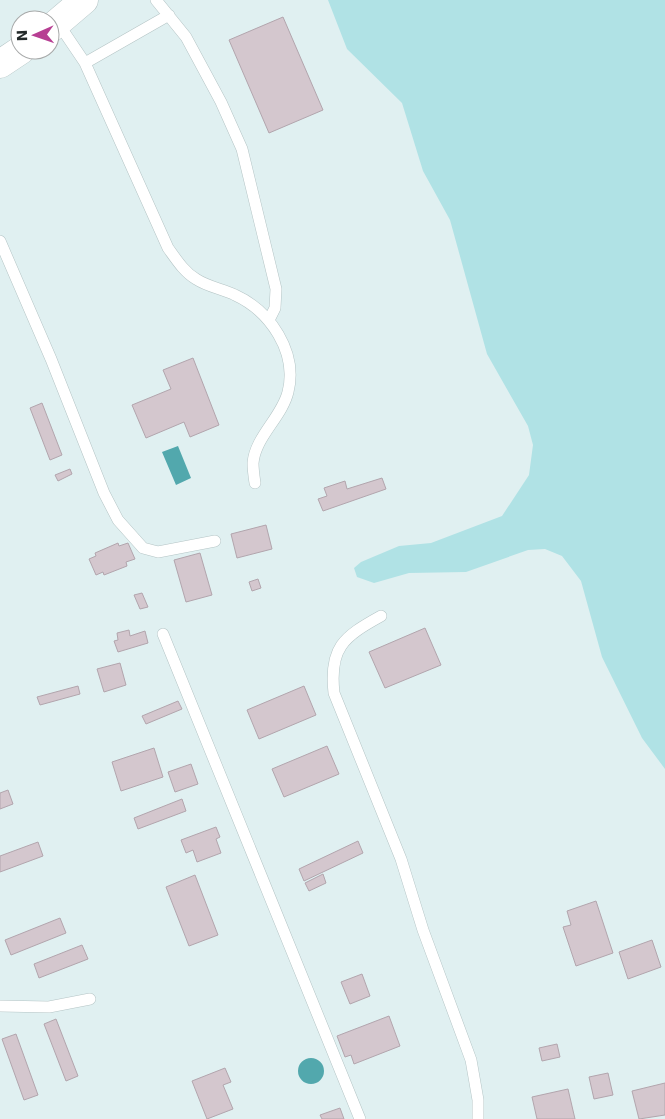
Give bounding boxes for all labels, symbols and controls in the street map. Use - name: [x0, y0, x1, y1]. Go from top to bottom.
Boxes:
- north arrow: [10, 10, 60, 60]
- text: N: [14, 29, 30, 42]

